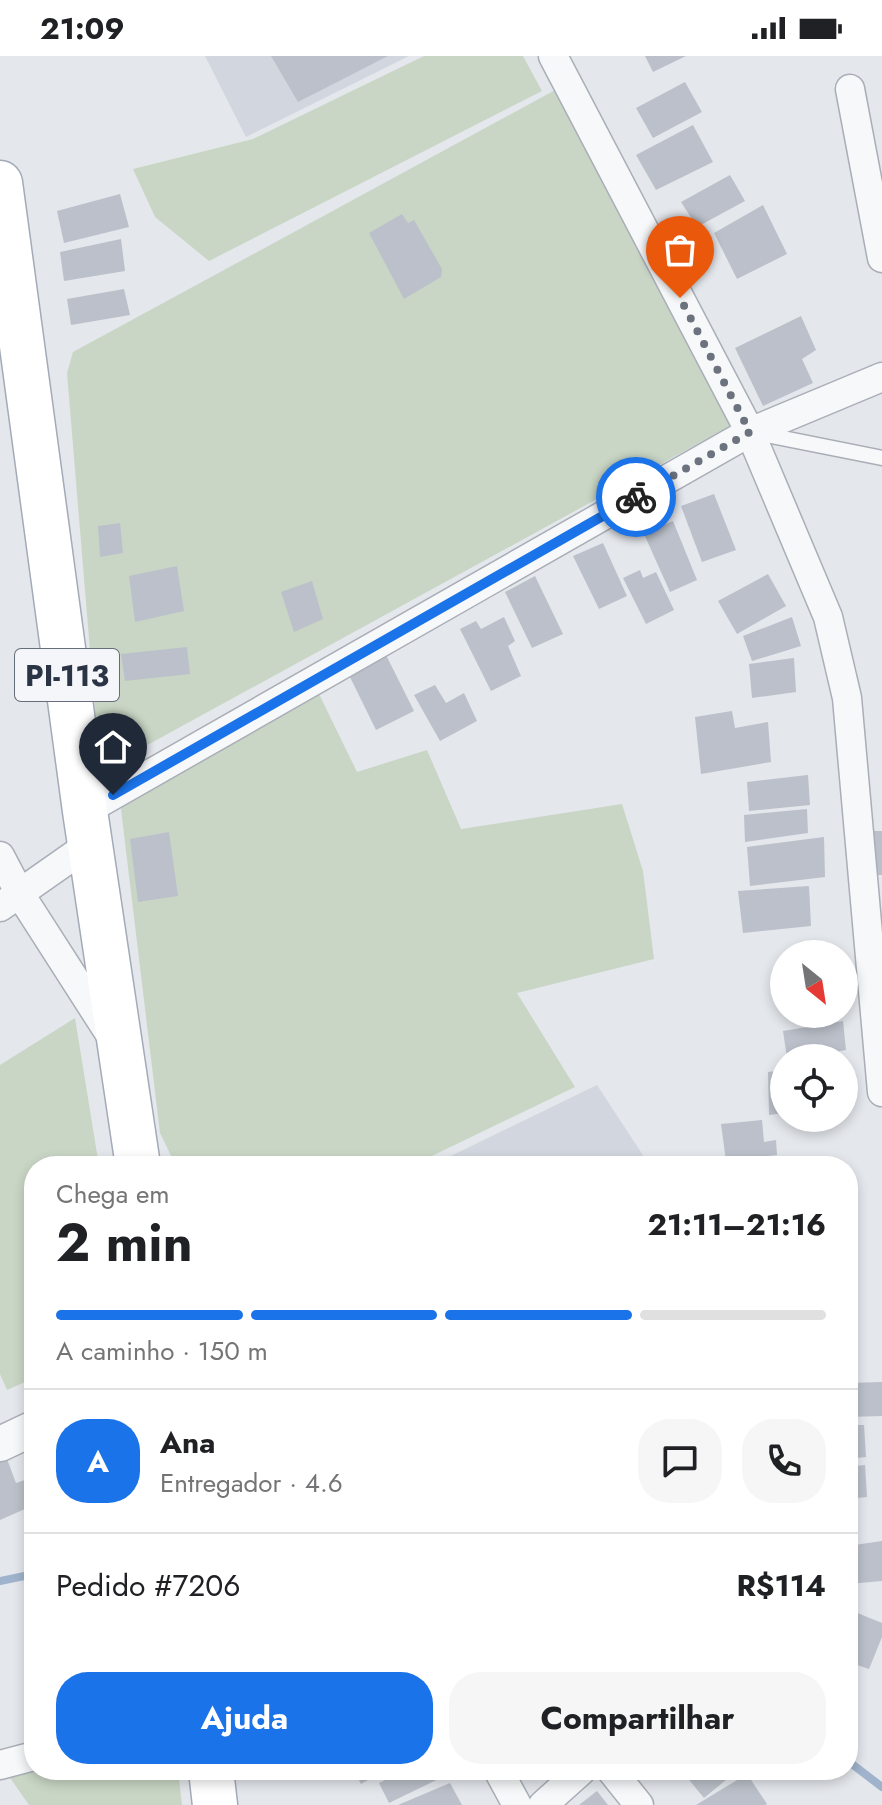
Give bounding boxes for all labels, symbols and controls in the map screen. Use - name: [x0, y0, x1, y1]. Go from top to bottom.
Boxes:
- text: 21:09: [40, 7, 125, 50]
- pin: [646, 216, 714, 298]
- icon: bag: [658, 228, 702, 272]
- courier: [596, 457, 676, 537]
- icon: bike: [614, 475, 658, 519]
- road number: PI-113: [15, 649, 119, 701]
- pin: [79, 713, 147, 795]
- icon: home: [91, 725, 135, 769]
- north arrow: [770, 940, 858, 1028]
- map controls: [770, 940, 858, 1132]
- button: locate: [770, 1044, 858, 1132]
- text: Chega em: [56, 1175, 170, 1213]
- text: 21:11–21:16: [647, 1203, 826, 1246]
- text: 2 min: [56, 1205, 193, 1281]
- text: A caminho · 150 m: [56, 1332, 268, 1370]
- button: chat: [638, 1419, 722, 1503]
- button: phone: [742, 1419, 826, 1503]
- text: Ana: [160, 1421, 215, 1464]
- text: A: [87, 1440, 109, 1483]
- text: Entregador · 4.6: [160, 1464, 343, 1502]
- text: Pedido #7206: [56, 1564, 241, 1607]
- text: R$114: [736, 1564, 826, 1607]
- button: Ajuda: [56, 1672, 433, 1764]
- button: Compartilhar: [449, 1672, 826, 1764]

